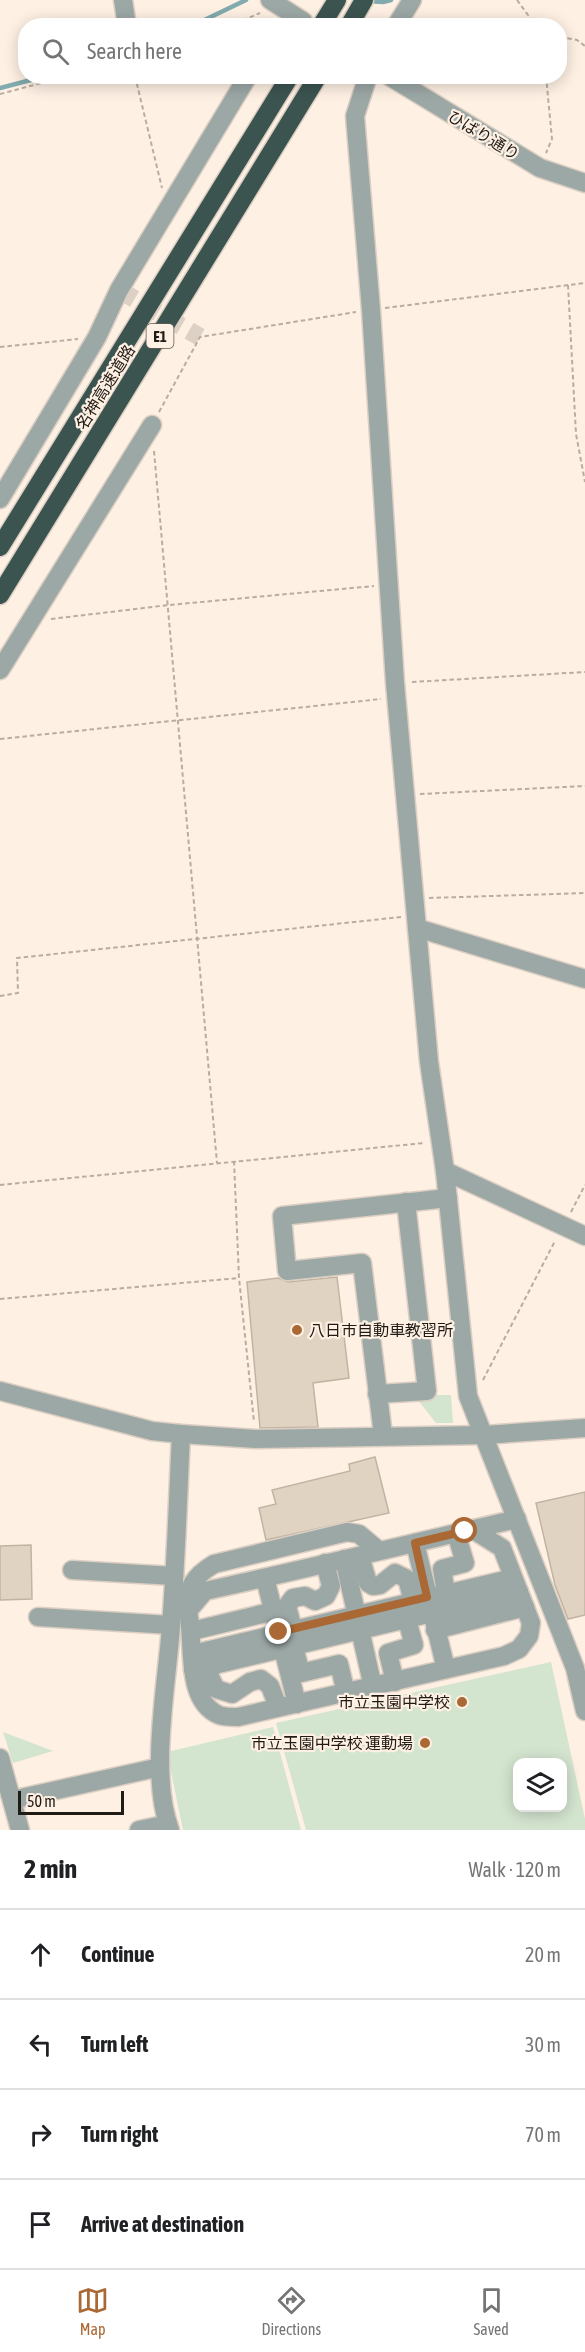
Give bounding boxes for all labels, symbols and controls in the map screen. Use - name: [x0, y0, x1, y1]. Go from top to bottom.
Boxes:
- search box: [18, 18, 567, 84]
- icon: search: [39, 35, 72, 68]
- text: Search here: [87, 38, 182, 64]
- street label: ひばり通り: [445, 107, 523, 163]
- road number: E1: [146, 324, 174, 348]
- street label: 名神高速道路: [72, 342, 138, 432]
- place label: 八日市自動車教習所: [309, 1321, 453, 1339]
- marker: 八日市自動車教習所: [290, 1323, 304, 1337]
- route start: [451, 1517, 477, 1543]
- route end: [265, 1618, 291, 1644]
- place label: 市立玉園中学校: [338, 1693, 450, 1711]
- marker: 市立玉園中学校: [455, 1695, 469, 1709]
- place label: 市立玉園中学校 運動場: [251, 1734, 413, 1752]
- marker: 市立玉園中学校 運動場: [418, 1736, 432, 1750]
- map controls: [513, 1758, 567, 1812]
- button: layers: [513, 1758, 567, 1812]
- scale bar: [18, 1788, 124, 1816]
- text: 50 m: [27, 1792, 56, 1810]
- text: 2 min: [24, 1854, 77, 1884]
- text: Walk · 120 m: [469, 1858, 561, 1881]
- icon: ahead: [24, 1938, 57, 1971]
- text: Continue: [81, 1941, 155, 1967]
- text: 20 m: [525, 1943, 561, 1966]
- icon: left: [24, 2028, 57, 2061]
- text: Turn left: [81, 2031, 148, 2057]
- text: 30 m: [525, 2033, 561, 2056]
- icon: right: [24, 2118, 57, 2151]
- text: Turn right: [81, 2121, 158, 2147]
- text: 70 m: [525, 2123, 561, 2146]
- icon: arrive: [24, 2208, 57, 2241]
- text: Arrive at destination: [81, 2211, 244, 2237]
- tab: Map: [76, 2284, 109, 2338]
- tab: Directions: [261, 2284, 321, 2338]
- tab: Saved: [473, 2284, 509, 2338]

